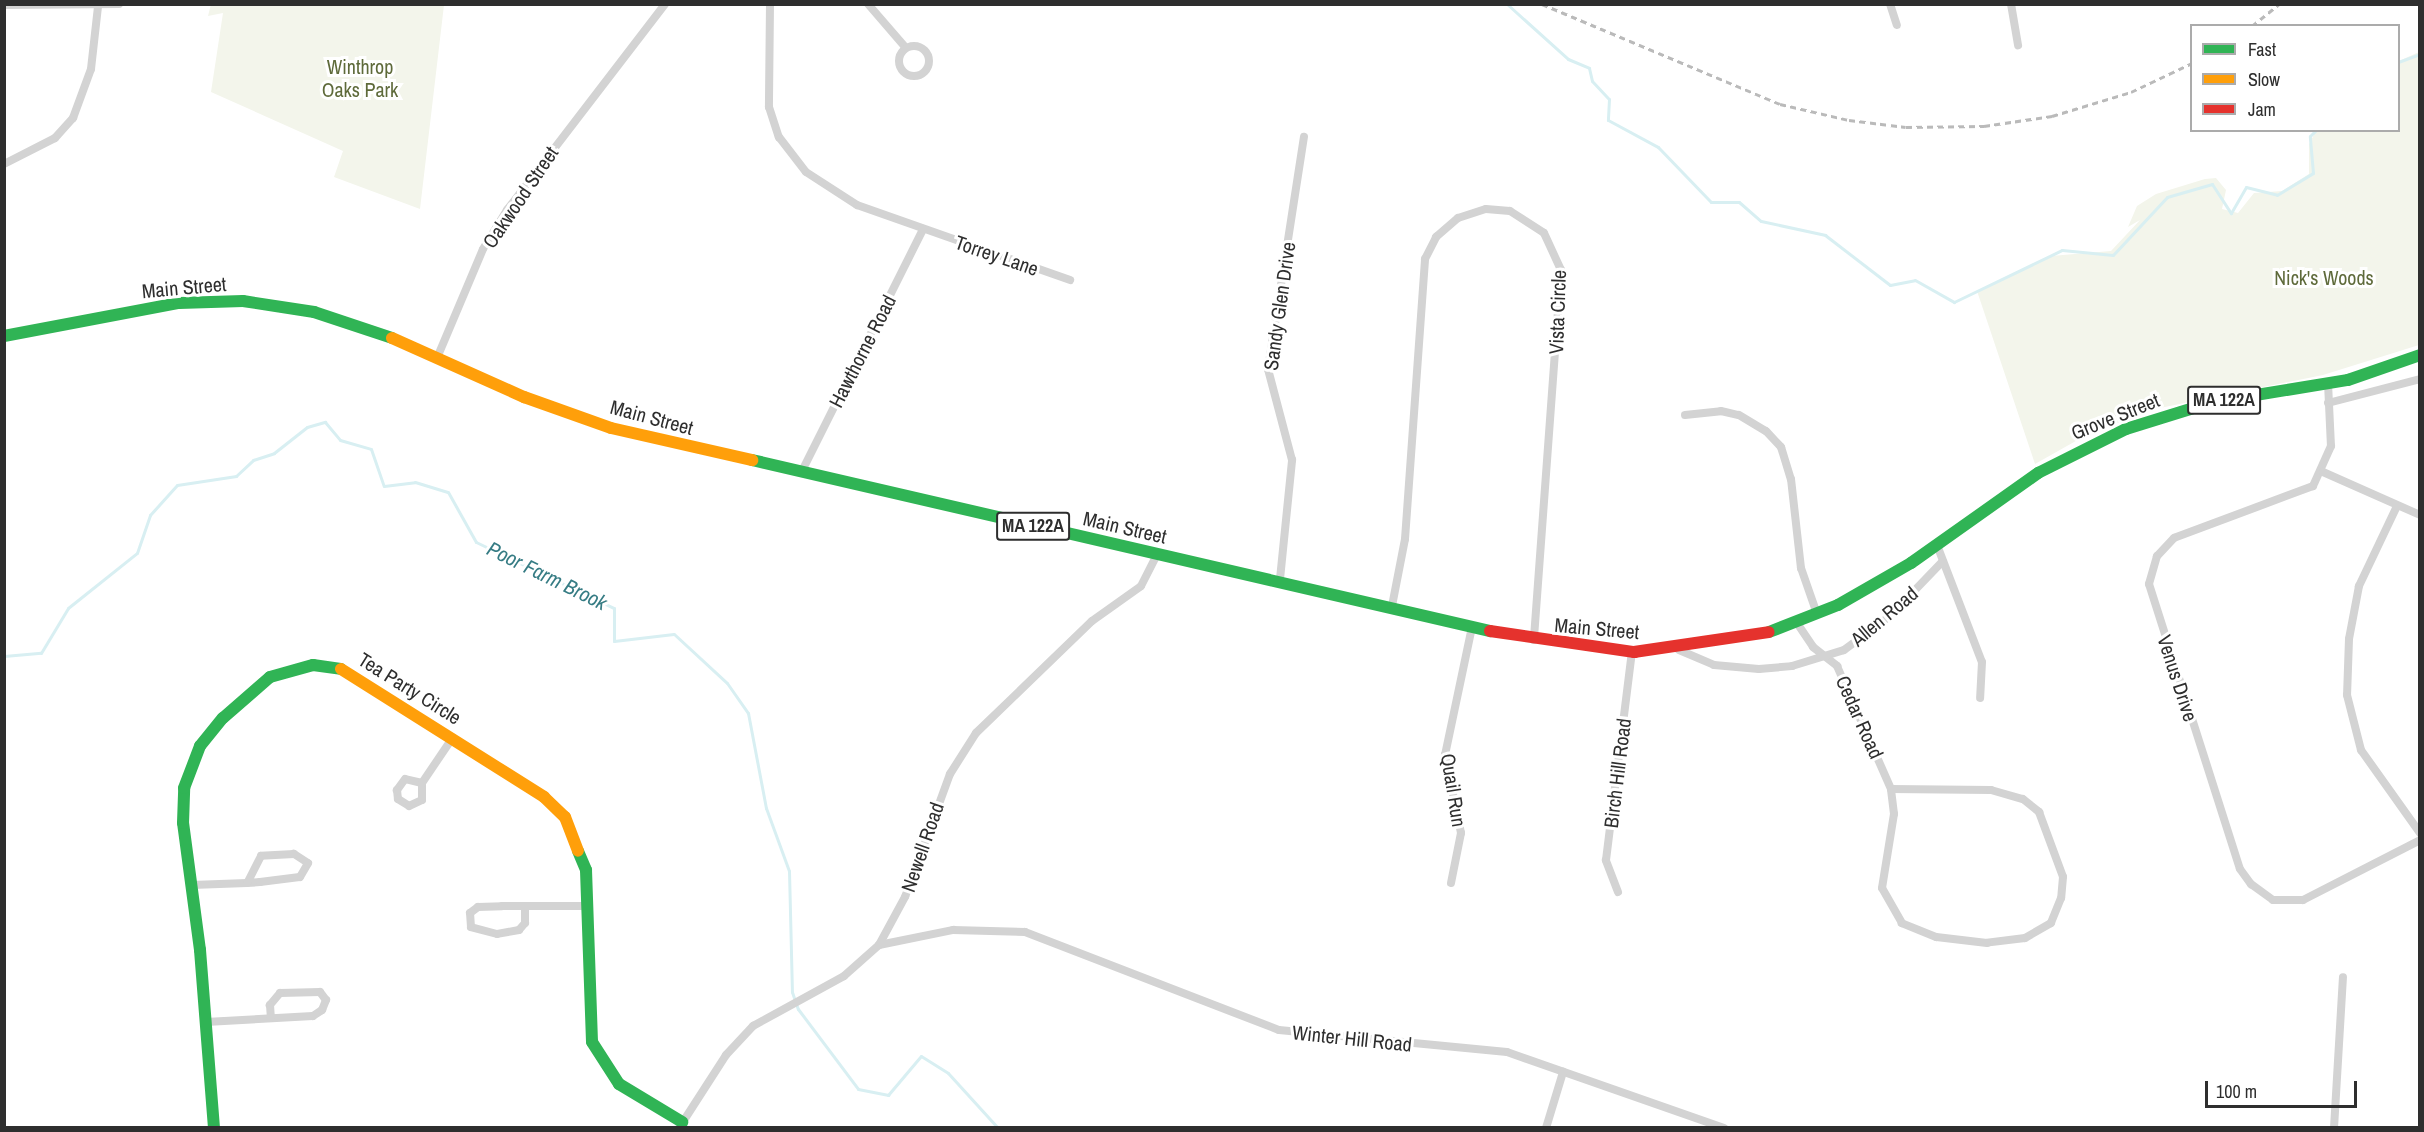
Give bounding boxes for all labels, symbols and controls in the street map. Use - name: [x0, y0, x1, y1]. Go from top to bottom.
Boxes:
- legend: [2190, 24, 2400, 132]
- text: Fast: [2248, 37, 2276, 62]
- park label: Winthrop Oaks Park: [322, 54, 398, 101]
- text: Slow: [2248, 67, 2280, 92]
- text: Jam: [2248, 97, 2276, 122]
- street label: Oakwood Street: [477, 142, 563, 252]
- street label: Torrey Lane: [952, 230, 1042, 280]
- street label: Sandy Glen Drive: [1258, 240, 1300, 372]
- park label: Nick's Woods: [2274, 265, 2374, 289]
- street label: Vista Circle: [1544, 269, 1570, 355]
- street label: Main Street: [141, 271, 227, 303]
- street label: Hawthorne Road: [823, 291, 901, 411]
- road number: MA 122A: [2186, 385, 2262, 415]
- street label: Grove Street: [2067, 387, 2163, 445]
- street label: Main Street: [608, 394, 696, 440]
- street label: Main Street: [1081, 506, 1169, 548]
- road number: MA 122A: [996, 511, 1070, 541]
- water label: Poor Farm Brook: [483, 536, 611, 616]
- street label: Allen Road: [1846, 581, 1922, 651]
- street label: Main Street: [1554, 612, 1640, 644]
- street label: Venus Drive: [2153, 632, 2203, 724]
- street label: Tea Party Circle: [354, 647, 466, 729]
- street label: Cedar Road: [1831, 672, 1889, 762]
- street label: Birch Hill Road: [1598, 717, 1636, 829]
- street label: Quail Run: [1436, 752, 1472, 828]
- street label: Newell Road: [896, 799, 948, 895]
- street label: Winter Hill Road: [1291, 1020, 1413, 1056]
- scale bar: [2208, 1069, 2360, 1107]
- text: 100 m: [2216, 1079, 2257, 1104]

